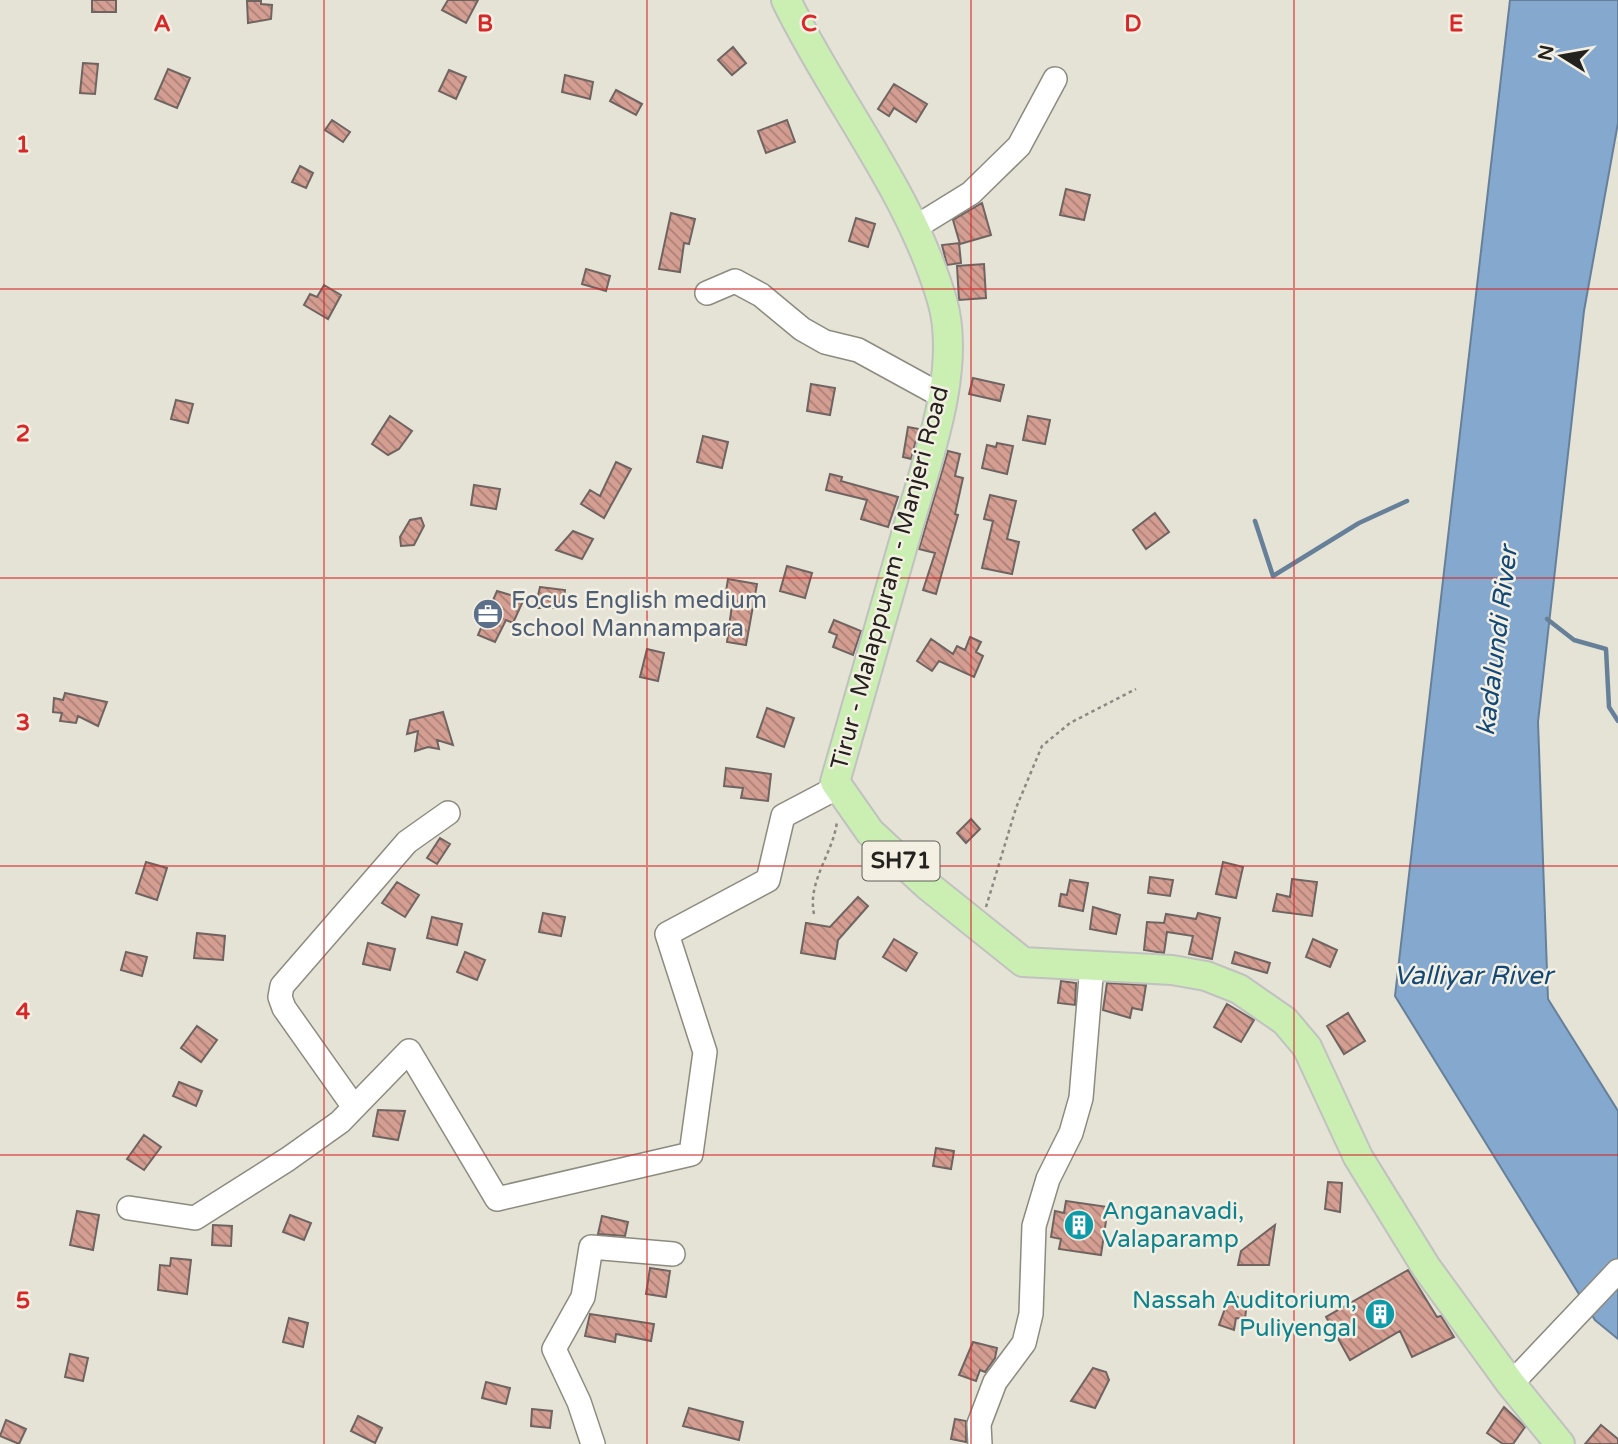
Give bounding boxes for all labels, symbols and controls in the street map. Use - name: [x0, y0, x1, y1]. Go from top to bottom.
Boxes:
- text: A: [153, 10, 171, 38]
- text: B: [477, 10, 493, 38]
- text: C: [801, 10, 817, 38]
- text: D: [1124, 10, 1142, 38]
- text: E: [1449, 10, 1463, 38]
- north arrow: [1527, 21, 1597, 91]
- text: N: [1534, 43, 1559, 63]
- text: 1: [16, 131, 30, 159]
- street label: Tirur - Malappuram - Manjeri Road: [825, 383, 955, 773]
- text: 2: [16, 420, 30, 448]
- water label: kadalundi River: [1470, 542, 1524, 737]
- place label: Focus English medium school Mannampara: [511, 586, 767, 643]
- office icon: Focus English medium school Mannampara: [471, 597, 505, 631]
- text: 3: [16, 709, 30, 737]
- road number: SH71: [862, 842, 940, 880]
- water label: Valliyar River: [1393, 960, 1556, 991]
- text: 4: [16, 998, 31, 1026]
- place label: Anganavadi, Valaparamp: [1102, 1197, 1244, 1254]
- building icon: Anganavadi, Valaparamp: [1062, 1208, 1096, 1242]
- place label: Nassah Auditorium, Puliyengal: [1132, 1286, 1357, 1343]
- text: 5: [16, 1287, 30, 1315]
- building icon: Nassah Auditorium, Puliyengal: [1363, 1297, 1397, 1331]

